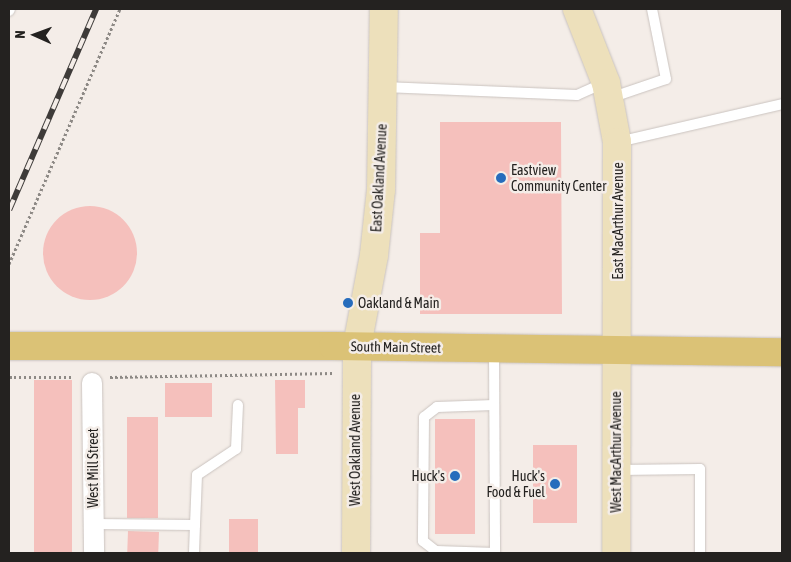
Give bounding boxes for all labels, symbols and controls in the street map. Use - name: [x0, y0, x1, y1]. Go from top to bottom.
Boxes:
- north arrow: [10, 10, 60, 60]
- text: N: [12, 30, 28, 39]
- street label: East Oakland Avenue: [368, 123, 390, 233]
- place label: Eastview Community Center: [511, 162, 606, 194]
- street label: East MacArthur Avenue: [610, 162, 626, 280]
- marker: Eastview Community Center: [495, 172, 507, 184]
- place label: Oakland & Main: [358, 295, 440, 311]
- marker: Oakland & Main: [342, 297, 354, 309]
- street label: South Main Street: [351, 338, 441, 356]
- street label: West MacArthur Avenue: [608, 391, 624, 513]
- street label: West Oakland Avenue: [347, 394, 363, 506]
- street label: West Mill Street: [85, 428, 101, 508]
- place label: Huck's: [412, 468, 445, 484]
- place label: Huck's Food & Fuel: [486, 468, 545, 501]
- marker: Huck's: [449, 470, 461, 482]
- marker: Huck's Food & Fuel: [549, 478, 561, 490]

